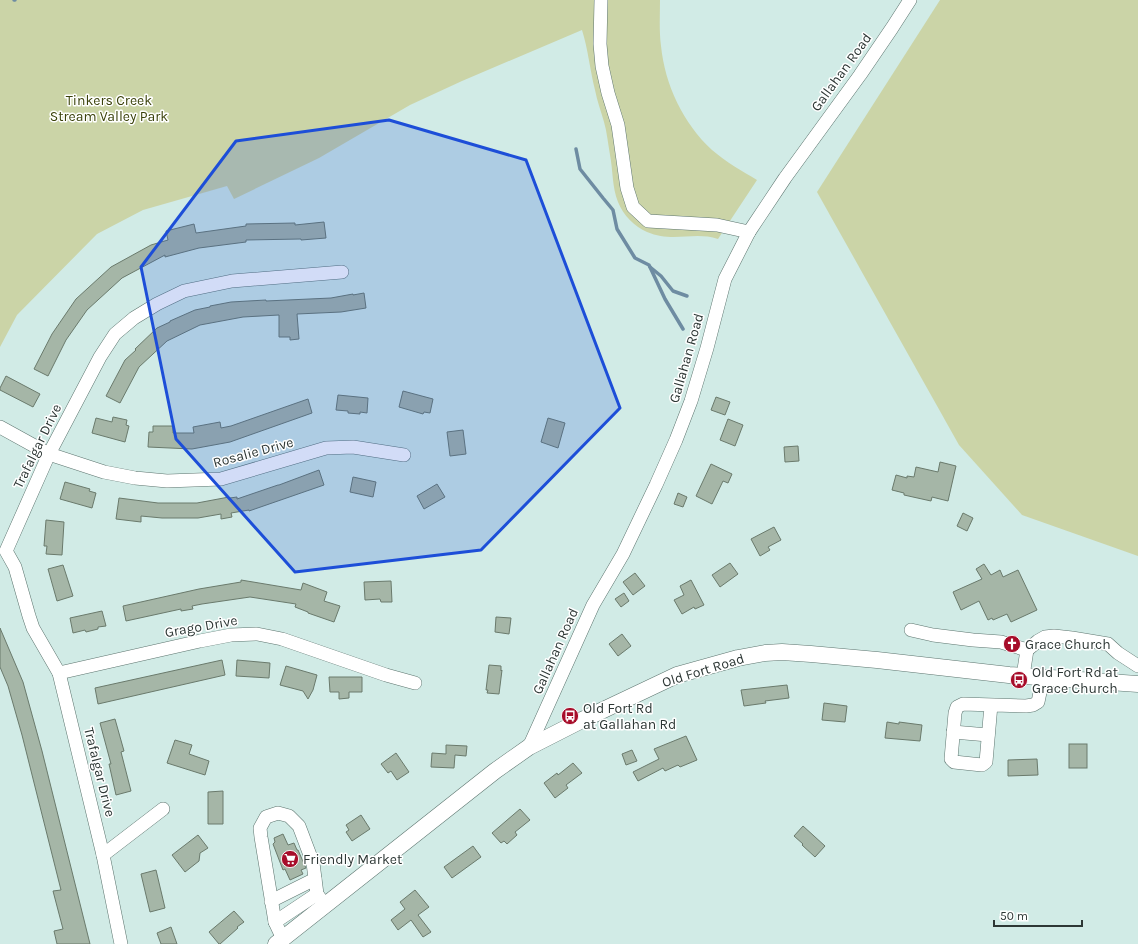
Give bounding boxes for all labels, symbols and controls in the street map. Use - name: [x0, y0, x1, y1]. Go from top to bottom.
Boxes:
- street label: Gallahan Road: [807, 30, 875, 115]
- park label: Tinkers Creek Stream Valley Park: [50, 92, 168, 125]
- street label: Gallahan Road: [666, 311, 707, 405]
- street label: Trafalgar Drive: [10, 401, 65, 491]
- street label: Rosalie Drive: [211, 434, 295, 471]
- street label: Gallahan Road: [529, 606, 582, 697]
- street label: Grago Drive: [163, 612, 239, 641]
- church icon: Grace Church: [1002, 634, 1022, 654]
- place label: Grace Church: [1025, 636, 1111, 653]
- street label: Old Fort Road: [660, 650, 746, 691]
- place label: Old Fort Rd at Grace Church: [1032, 664, 1118, 697]
- bus stop icon: Old Fort Rd at Grace Church: [1009, 670, 1029, 690]
- place label: Old Fort Rd at Gallahan Rd: [583, 700, 676, 733]
- bus stop icon: Old Fort Rd at Gallahan Rd: [560, 706, 580, 726]
- street label: Trafalgar Drive: [80, 725, 119, 819]
- supermarket icon: Friendly Market: [280, 849, 300, 869]
- place label: Friendly Market: [303, 851, 402, 868]
- scale bar: [994, 902, 1082, 928]
- text: 50 m: [1000, 909, 1028, 923]

